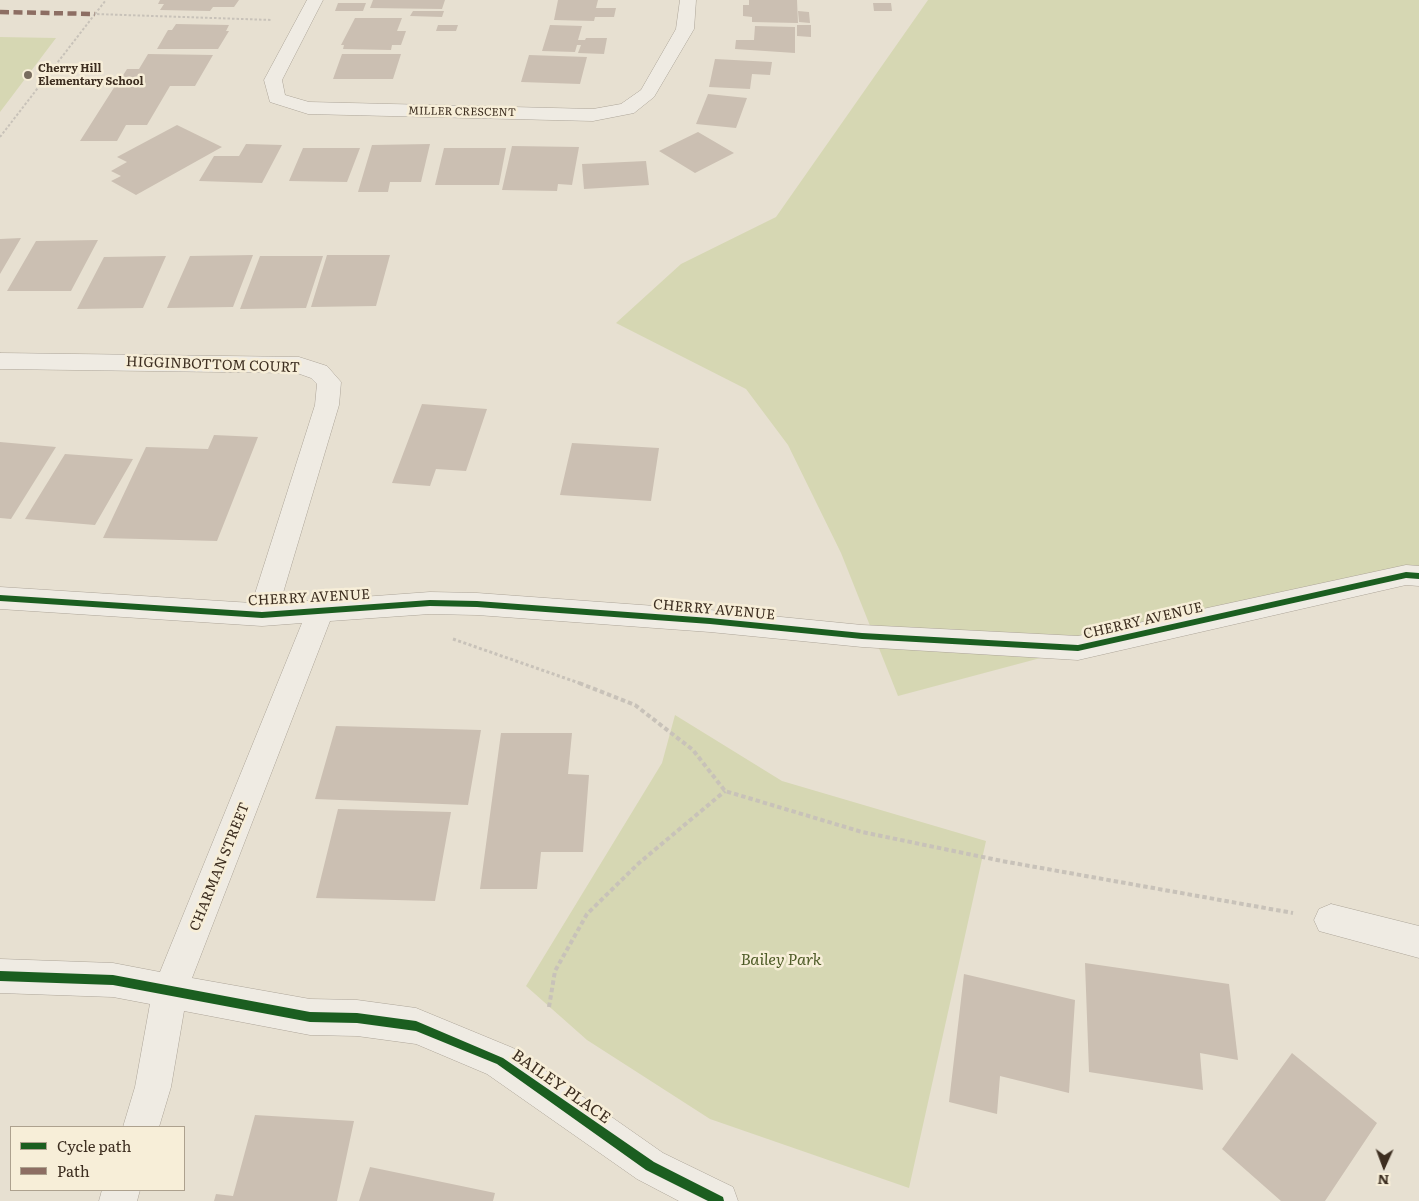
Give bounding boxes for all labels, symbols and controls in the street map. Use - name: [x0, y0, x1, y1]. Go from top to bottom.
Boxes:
- place label: Cherry Hill Elementary School: [38, 62, 143, 88]
- marker: Cherry Hill Elementary School: [22, 69, 34, 81]
- street label: MILLER CRESCENT: [408, 104, 516, 120]
- street label: HIGGINBOTTOM COURT: [126, 354, 300, 376]
- street label: CHERRY AVENUE: [248, 586, 370, 610]
- street label: CHERRY AVENUE: [652, 596, 776, 624]
- street label: CHERRY AVENUE: [1082, 599, 1204, 643]
- street label: CHARMAN STREET: [187, 800, 253, 934]
- park label: Bailey Park: [740, 950, 822, 970]
- street label: BAILEY PLACE: [508, 1046, 614, 1128]
- legend: [10, 1126, 185, 1191]
- text: Cycle path: [57, 1134, 131, 1157]
- north arrow: [1359, 1141, 1409, 1191]
- text: Path: [57, 1159, 90, 1182]
- text: N: [1377, 1171, 1390, 1191]

